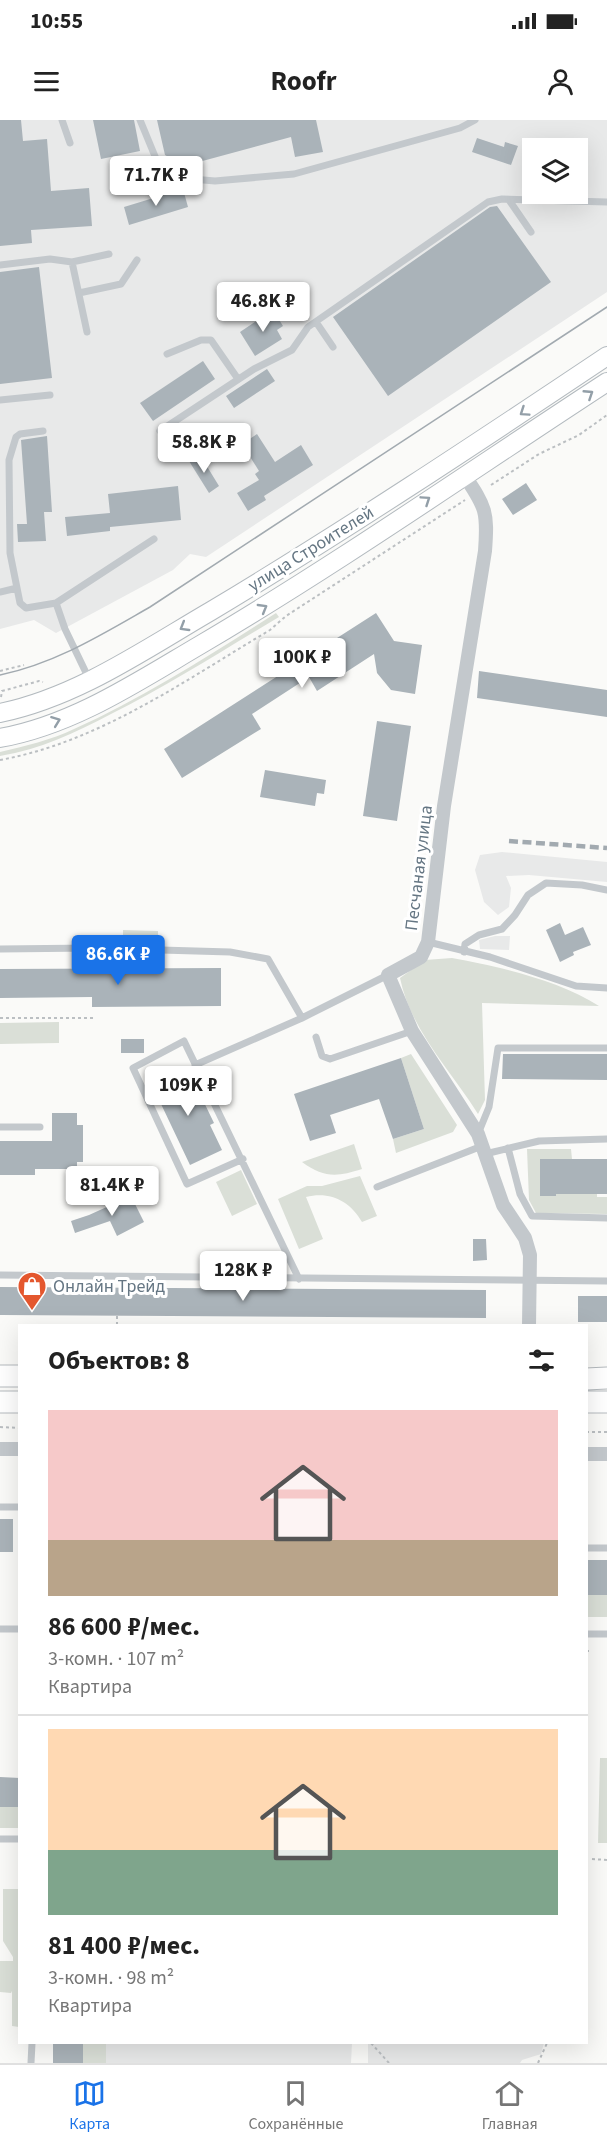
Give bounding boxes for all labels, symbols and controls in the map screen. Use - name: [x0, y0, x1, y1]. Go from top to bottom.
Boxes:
- text: 10:55: [30, 5, 83, 37]
- text: Roofr: [270, 62, 337, 101]
- icon: menu: [30, 65, 63, 98]
- icon: person: [544, 65, 577, 98]
- map controls: [522, 138, 588, 204]
- button: layers: [522, 138, 588, 204]
- pin: 71.7K ₽: [101, 156, 211, 207]
- text: 71.7K ₽: [124, 161, 188, 189]
- pin: 46.8K ₽: [208, 282, 318, 333]
- text: 46.8K ₽: [231, 287, 295, 315]
- one-way arrow: [583, 389, 593, 401]
- one-way arrow: [519, 404, 530, 415]
- pin: 58.8K ₽: [149, 423, 259, 474]
- text: 58.8K ₽: [172, 428, 236, 456]
- one-way arrow: [419, 496, 430, 507]
- street label: улица Строителей: [243, 500, 379, 598]
- one-way arrow: [257, 603, 267, 615]
- one-way arrow: [180, 620, 190, 631]
- pin: 100K ₽: [253, 638, 351, 689]
- text: 100K ₽: [273, 643, 331, 671]
- one-way arrow: [50, 716, 61, 729]
- street label: Песчаная улица: [399, 804, 439, 932]
- pin: 86.6K ₽: [63, 935, 173, 986]
- text: 86.6K ₽: [86, 940, 150, 968]
- pin: 109K ₽: [139, 1066, 237, 1117]
- text: 109K ₽: [159, 1071, 217, 1099]
- pin: 81.4K ₽: [57, 1166, 167, 1217]
- text: 81.4K ₽: [80, 1171, 144, 1199]
- pin: 128K ₽: [194, 1251, 292, 1302]
- text: 128K ₽: [214, 1256, 272, 1284]
- shop icon: Онлайн Трейд: [16, 1270, 48, 1312]
- place label: Онлайн Трейд: [53, 1274, 165, 1299]
- text: Объектов: 8: [48, 1342, 190, 1379]
- icon: filters: [525, 1344, 558, 1377]
- icon: home: [249, 1449, 357, 1557]
- text: 86 600 ₽/мес.: [48, 1608, 200, 1645]
- text: 3-комн. · 107 m²: [48, 1645, 184, 1673]
- text: Квартира: [48, 1673, 132, 1701]
- icon: home: [249, 1768, 357, 1876]
- text: 81 400 ₽/мес.: [48, 1927, 200, 1964]
- text: 3-комн. · 98 m²: [48, 1964, 174, 1992]
- text: Квартира: [48, 1992, 132, 2020]
- tab: Карта: [69, 2077, 110, 2135]
- tab: Сохранённые: [248, 2077, 343, 2135]
- tab: Главная: [482, 2077, 538, 2135]

